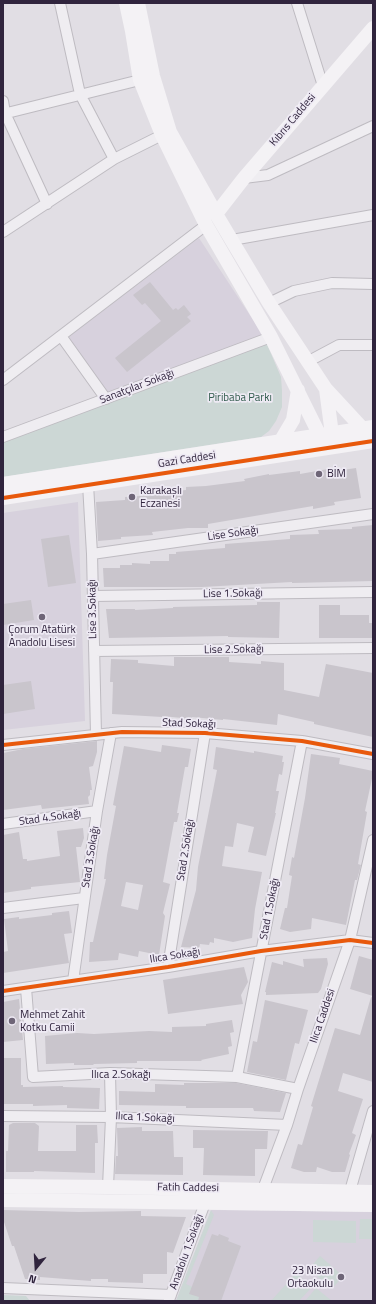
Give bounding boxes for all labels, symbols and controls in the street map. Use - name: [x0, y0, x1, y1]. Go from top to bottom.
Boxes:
- street label: Kıbrıs Caddesi: [267, 91, 319, 149]
- street label: Sanatçılar Sokağı: [98, 367, 176, 407]
- park label: Piribaba Parkı: [208, 391, 272, 405]
- street label: Gazi Caddesi: [157, 449, 217, 471]
- place label: BİM: [327, 467, 346, 481]
- marker: BİM: [314, 469, 324, 479]
- place label: Karakaşlı Eczanesi: [140, 484, 182, 510]
- marker: Karakaşlı Eczanesi: [127, 492, 137, 502]
- street label: Lise Sokağı: [207, 524, 259, 544]
- street label: Lise 3.Sokağı: [86, 579, 100, 639]
- street label: Lise 1.Sokağı: [203, 587, 263, 601]
- marker: Çorum Atatürk Anadolu Lisesi: [37, 612, 47, 622]
- place label: Çorum Atatürk Anadolu Lisesi: [8, 623, 76, 649]
- street label: Lise 2.Sokağı: [204, 643, 264, 657]
- street label: Stad Sokağı: [162, 716, 216, 732]
- street label: Stad 4.Sokağı: [18, 807, 82, 829]
- street label: Stad 2.Sokağı: [175, 818, 197, 882]
- street label: Stad 3.Sokağı: [80, 825, 102, 889]
- street label: Stad 1.Sokağı: [258, 877, 282, 941]
- street label: Ilıca Sokağı: [149, 945, 201, 967]
- street label: Ilıca Caddesi: [308, 987, 338, 1045]
- place label: Mehmet Zahit Kotku Camii: [20, 1008, 85, 1034]
- marker: Mehmet Zahit Kotku Camii: [7, 1016, 17, 1026]
- street label: Ilıca 2.Sokağı: [91, 1068, 151, 1082]
- street label: Ilıca 1.Sokağı: [115, 1110, 175, 1126]
- street label: Fatih Caddesi: [157, 1181, 219, 1195]
- street label: Anadolu 1.Sokağı: [167, 1212, 207, 1292]
- north arrow: [16, 1248, 56, 1288]
- place label: 23 Nisan Ortaokulu: [287, 1264, 333, 1290]
- text: N: [26, 1271, 38, 1288]
- marker: 23 Nisan Ortaokulu: [336, 1272, 346, 1282]

